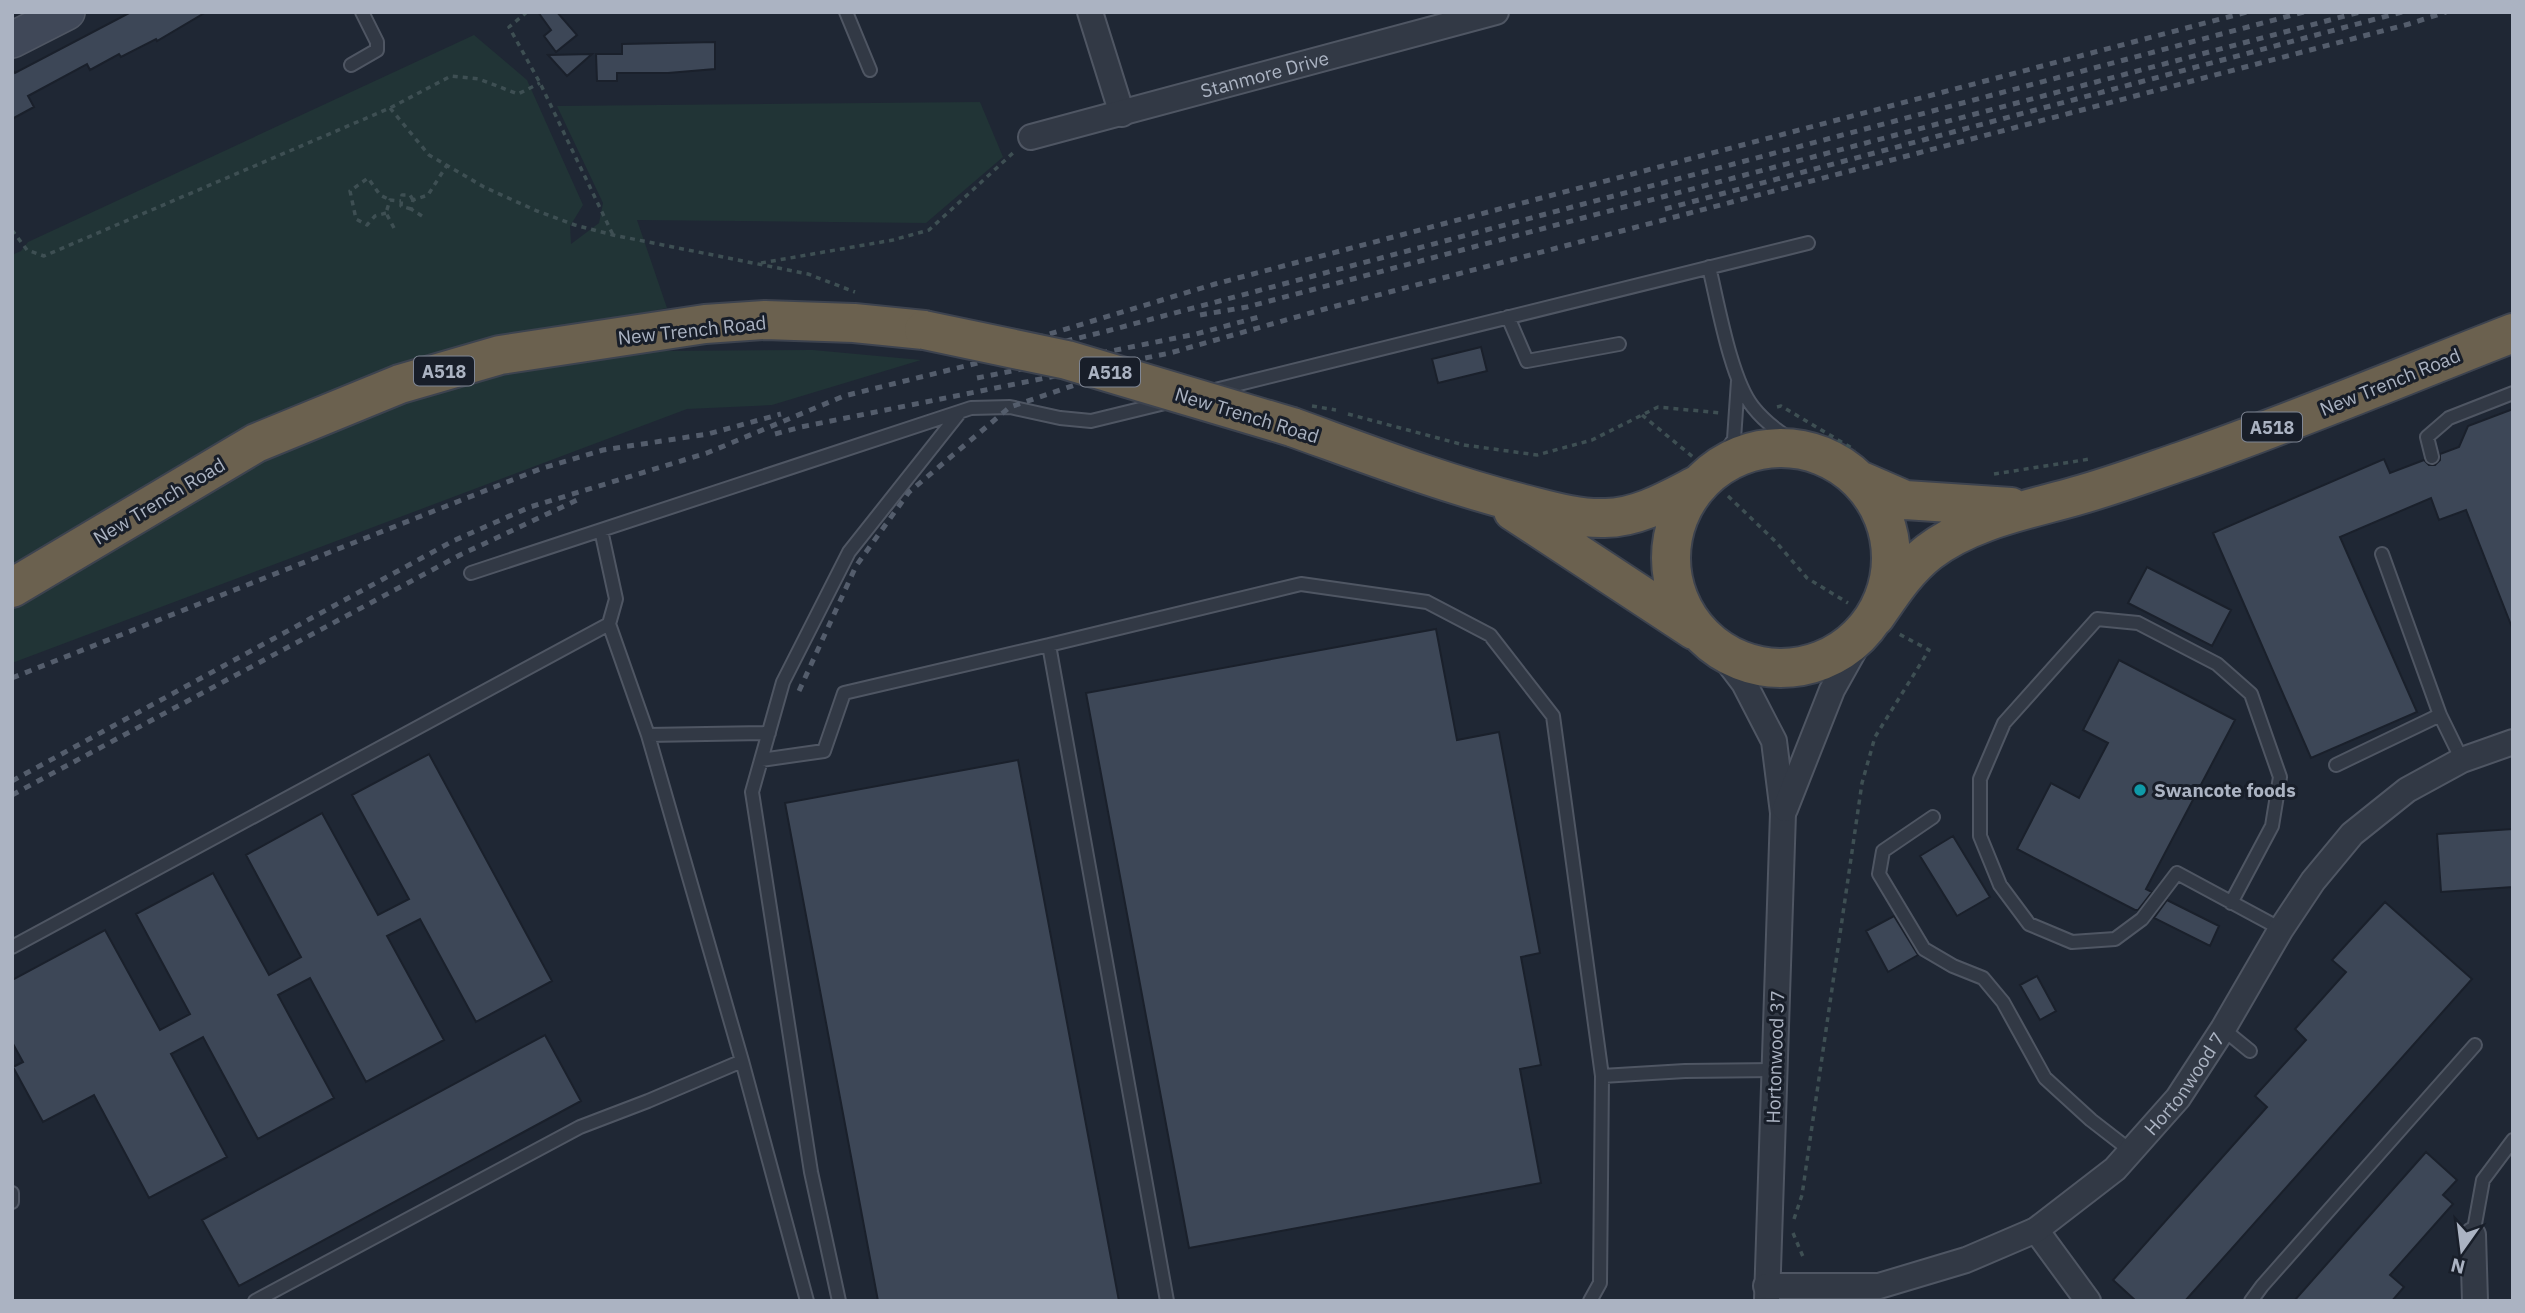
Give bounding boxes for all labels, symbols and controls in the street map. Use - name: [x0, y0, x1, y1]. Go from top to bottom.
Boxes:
- street label: Stanmore Drive: [1198, 45, 1331, 103]
- street label: New Trench Road: [616, 310, 768, 350]
- street label: New Trench Road: [2316, 343, 2464, 421]
- road number: A518: [414, 356, 474, 386]
- road number: A518: [1080, 358, 1140, 386]
- street label: New Trench Road: [1172, 382, 1322, 448]
- road number: A518: [2242, 412, 2302, 442]
- street label: New Trench Road: [89, 452, 229, 550]
- place label: Swancote foods: [2154, 778, 2296, 802]
- marker: Swancote foods: [2132, 782, 2148, 798]
- street label: Hortonwood 37: [1761, 990, 1789, 1124]
- street label: Hortonwood 7: [2139, 1028, 2230, 1140]
- north arrow: [2427, 1215, 2497, 1285]
- text: N: [2448, 1253, 2467, 1280]

